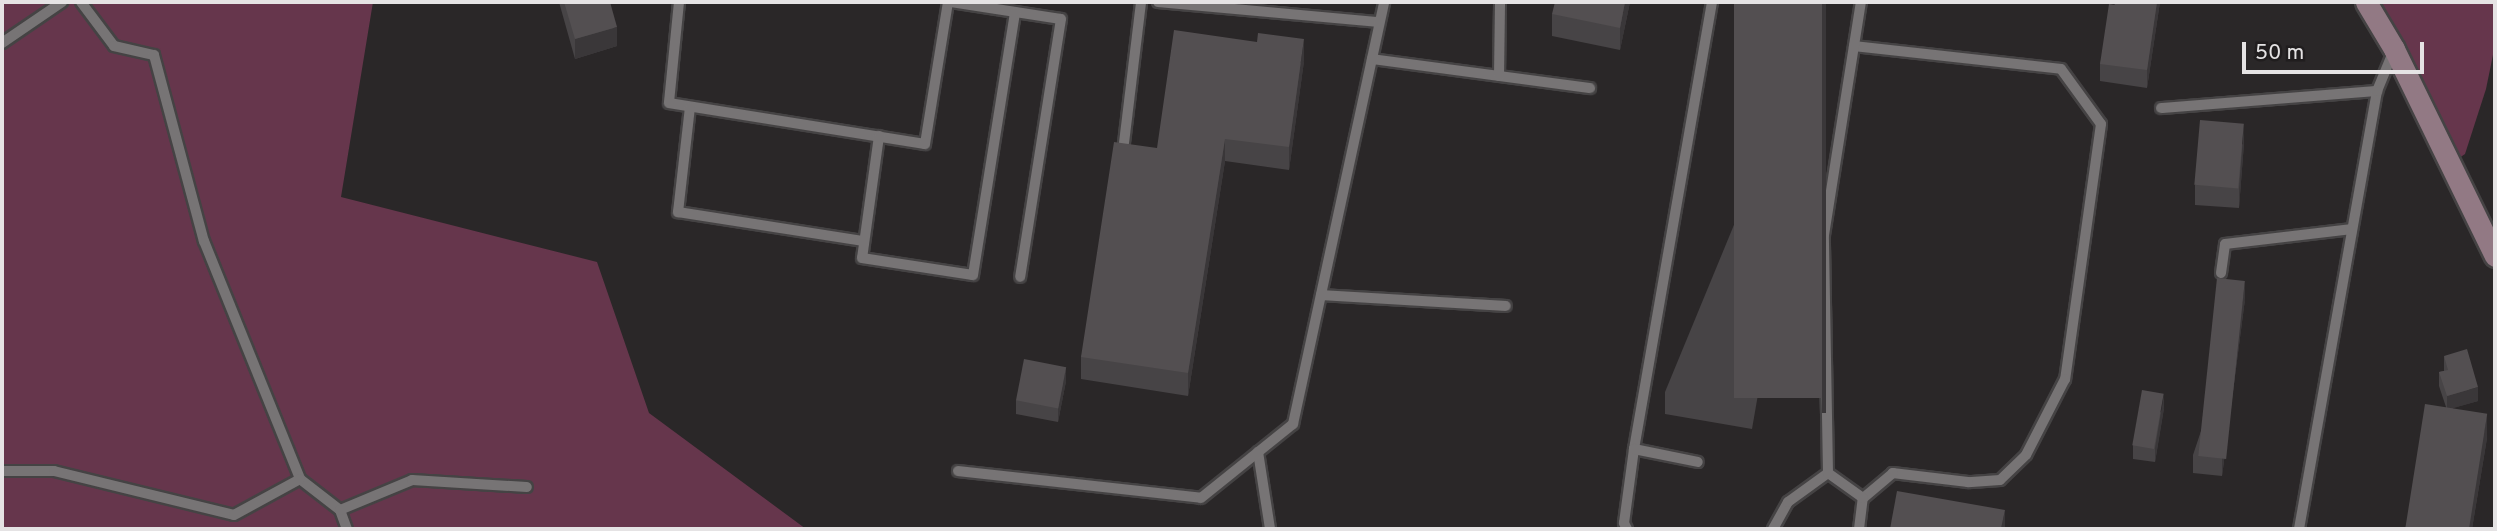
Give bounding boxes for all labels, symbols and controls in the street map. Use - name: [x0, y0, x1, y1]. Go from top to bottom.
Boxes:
- scale bar: [2245, 28, 2427, 72]
- text: 50 m: [2255, 40, 2304, 67]

